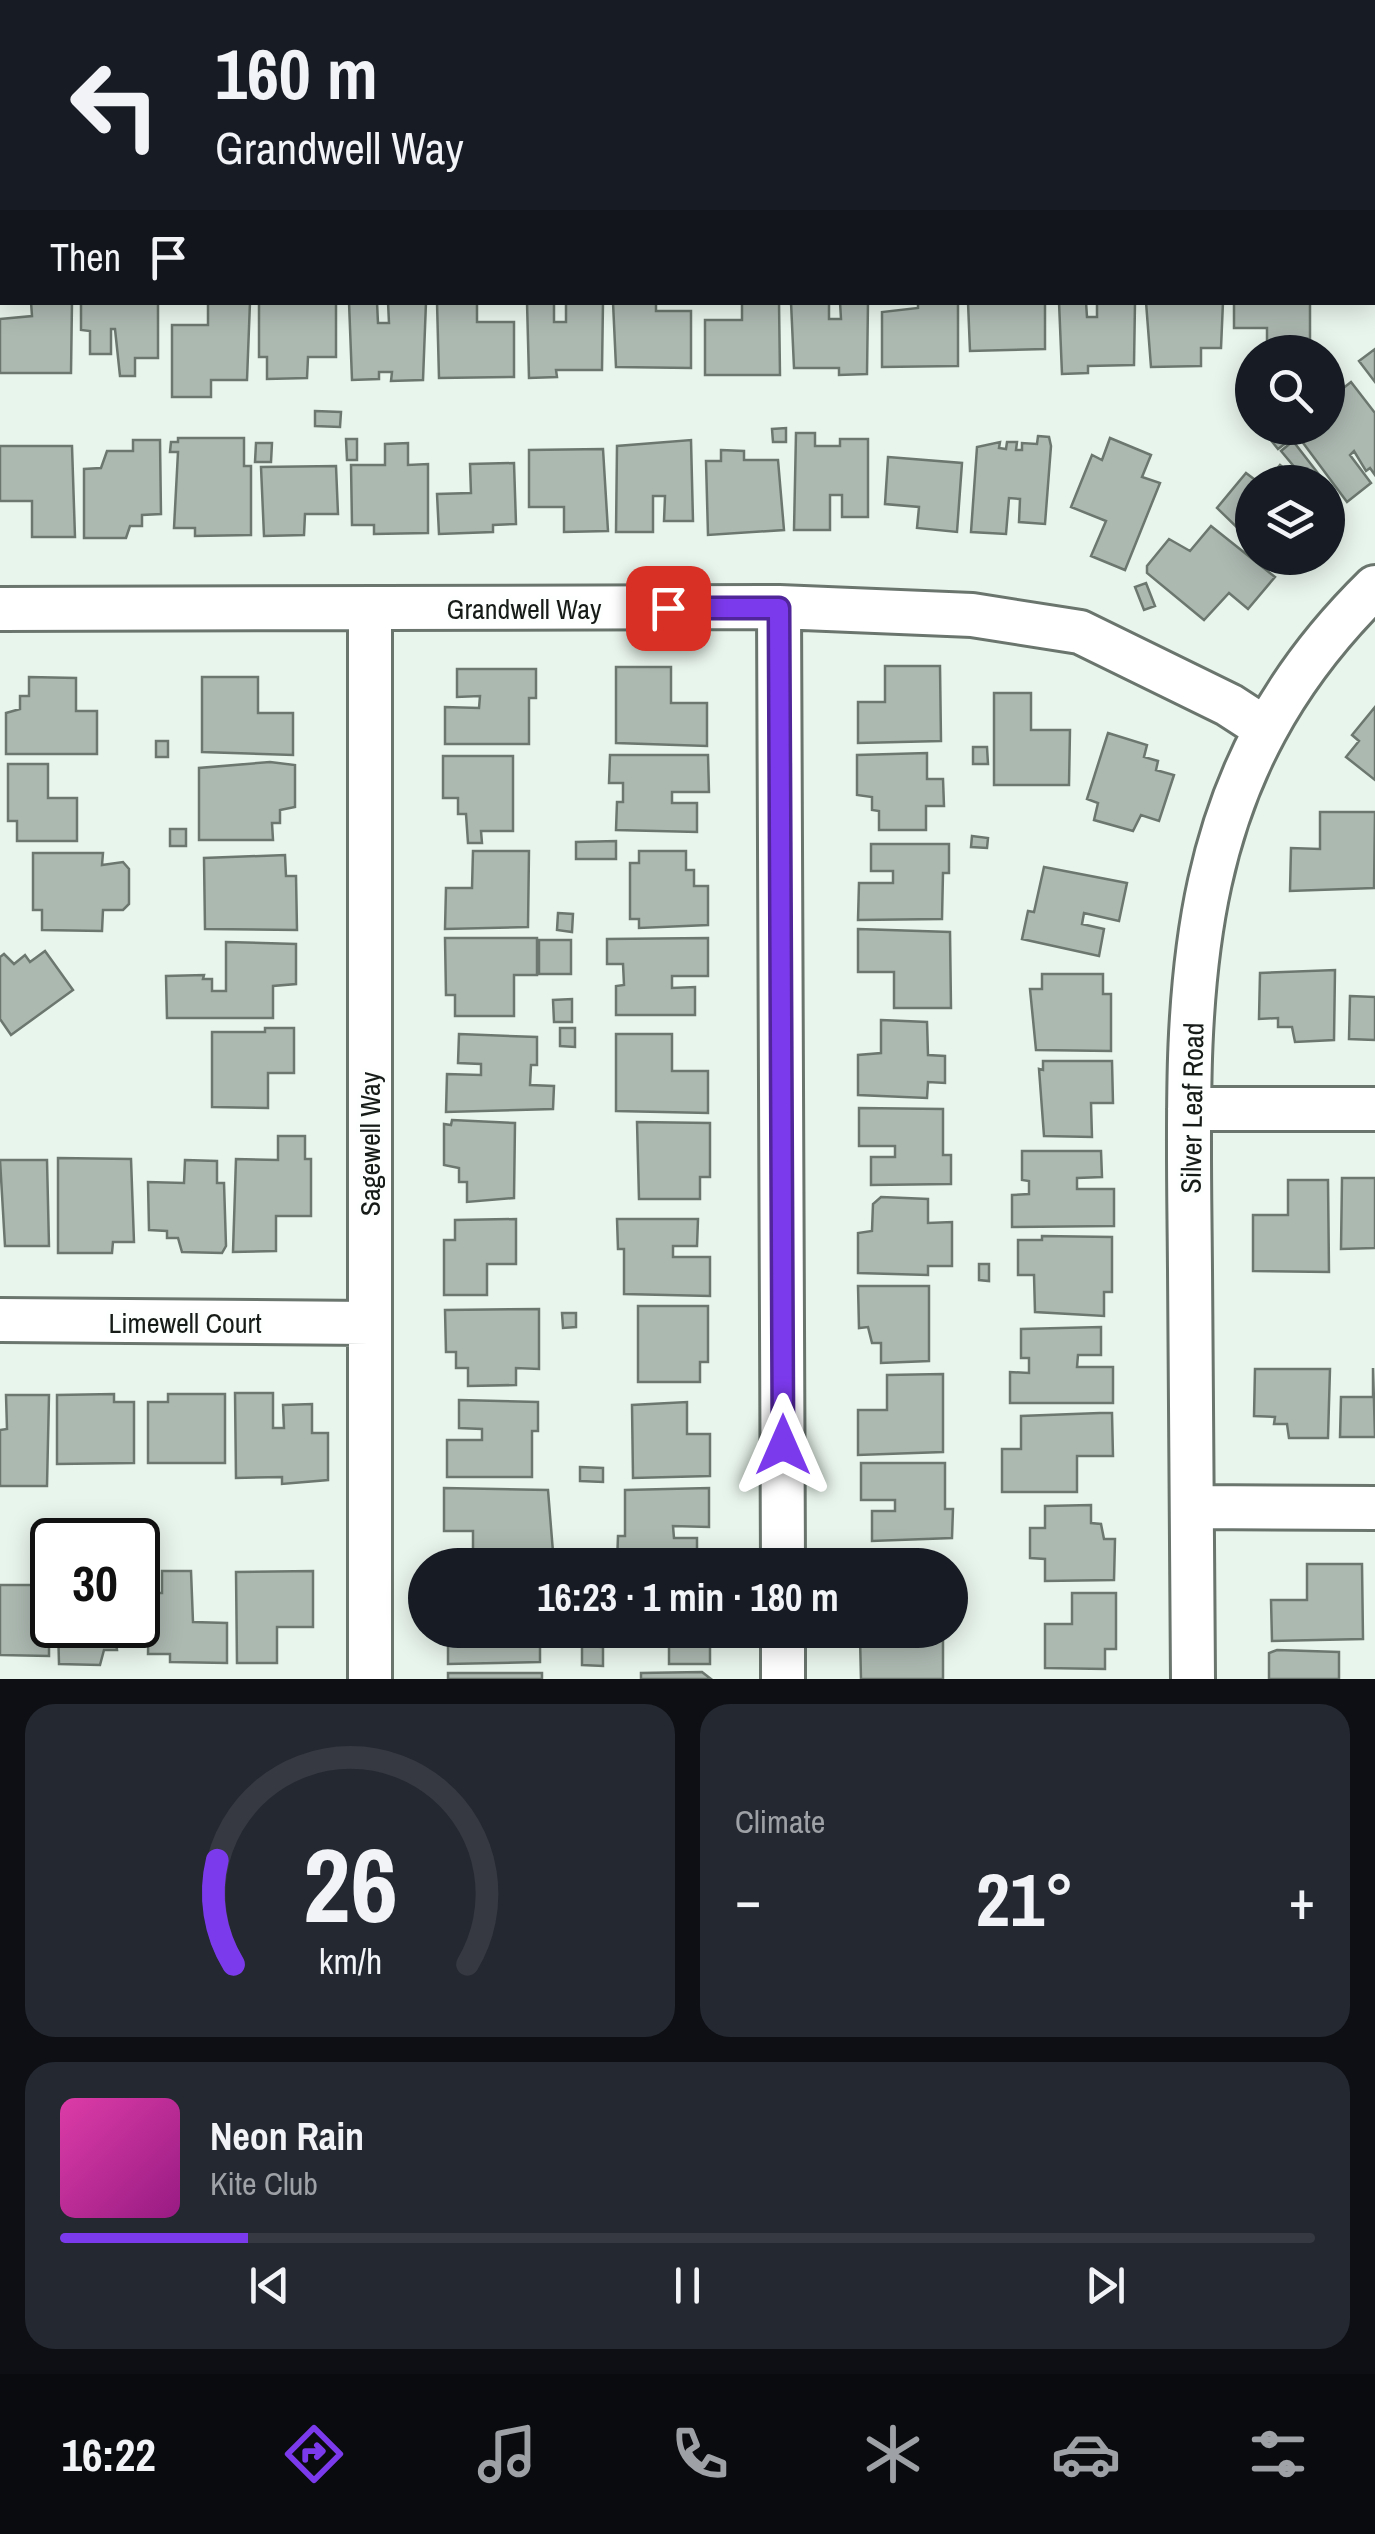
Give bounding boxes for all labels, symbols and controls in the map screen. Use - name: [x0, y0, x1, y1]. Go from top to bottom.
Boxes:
- text: 160 m: [215, 27, 378, 121]
- icon: left: [50, 40, 180, 170]
- text: Grandwell Way: [215, 117, 464, 178]
- icon: arrive: [141, 230, 196, 285]
- text: Then: [50, 232, 121, 283]
- map controls: [1235, 335, 1345, 575]
- button: search: [1235, 335, 1345, 445]
- button: layers: [1235, 465, 1345, 575]
- pin: [626, 566, 711, 651]
- icon: arrive: [641, 581, 696, 636]
- street label: Grandwell Way: [447, 590, 602, 628]
- street label: Silver Leaf Road: [1172, 1022, 1212, 1194]
- street label: Sagewell Way: [351, 1071, 389, 1216]
- street label: Limewell Court: [108, 1304, 262, 1342]
- position arrow: [731, 1393, 835, 1497]
- speed limit sign: 30: [30, 1518, 160, 1648]
- text: 16:23 · 1 min · 180 m: [537, 1572, 839, 1623]
- text: Climate: [735, 1800, 825, 1843]
- text: 26: [303, 1814, 397, 1954]
- text: 21°: [976, 1848, 1074, 1949]
- text: −: [735, 1862, 761, 1936]
- text: +: [1289, 1862, 1315, 1936]
- text: km/h: [318, 1937, 382, 1985]
- text: Neon Rain: [210, 2111, 364, 2162]
- text: Kite Club: [210, 2162, 318, 2205]
- icon: previous: [242, 2258, 297, 2313]
- icon: pause: [660, 2258, 715, 2313]
- icon: next: [1078, 2258, 1133, 2313]
- icon: directions: [279, 2419, 349, 2489]
- icon: music: [472, 2419, 542, 2489]
- icon: phone: [665, 2419, 735, 2489]
- icon: climate: [858, 2419, 928, 2489]
- icon: car: [1051, 2419, 1121, 2489]
- icon: filters: [1243, 2419, 1313, 2489]
- text: 16:22: [61, 2424, 156, 2485]

